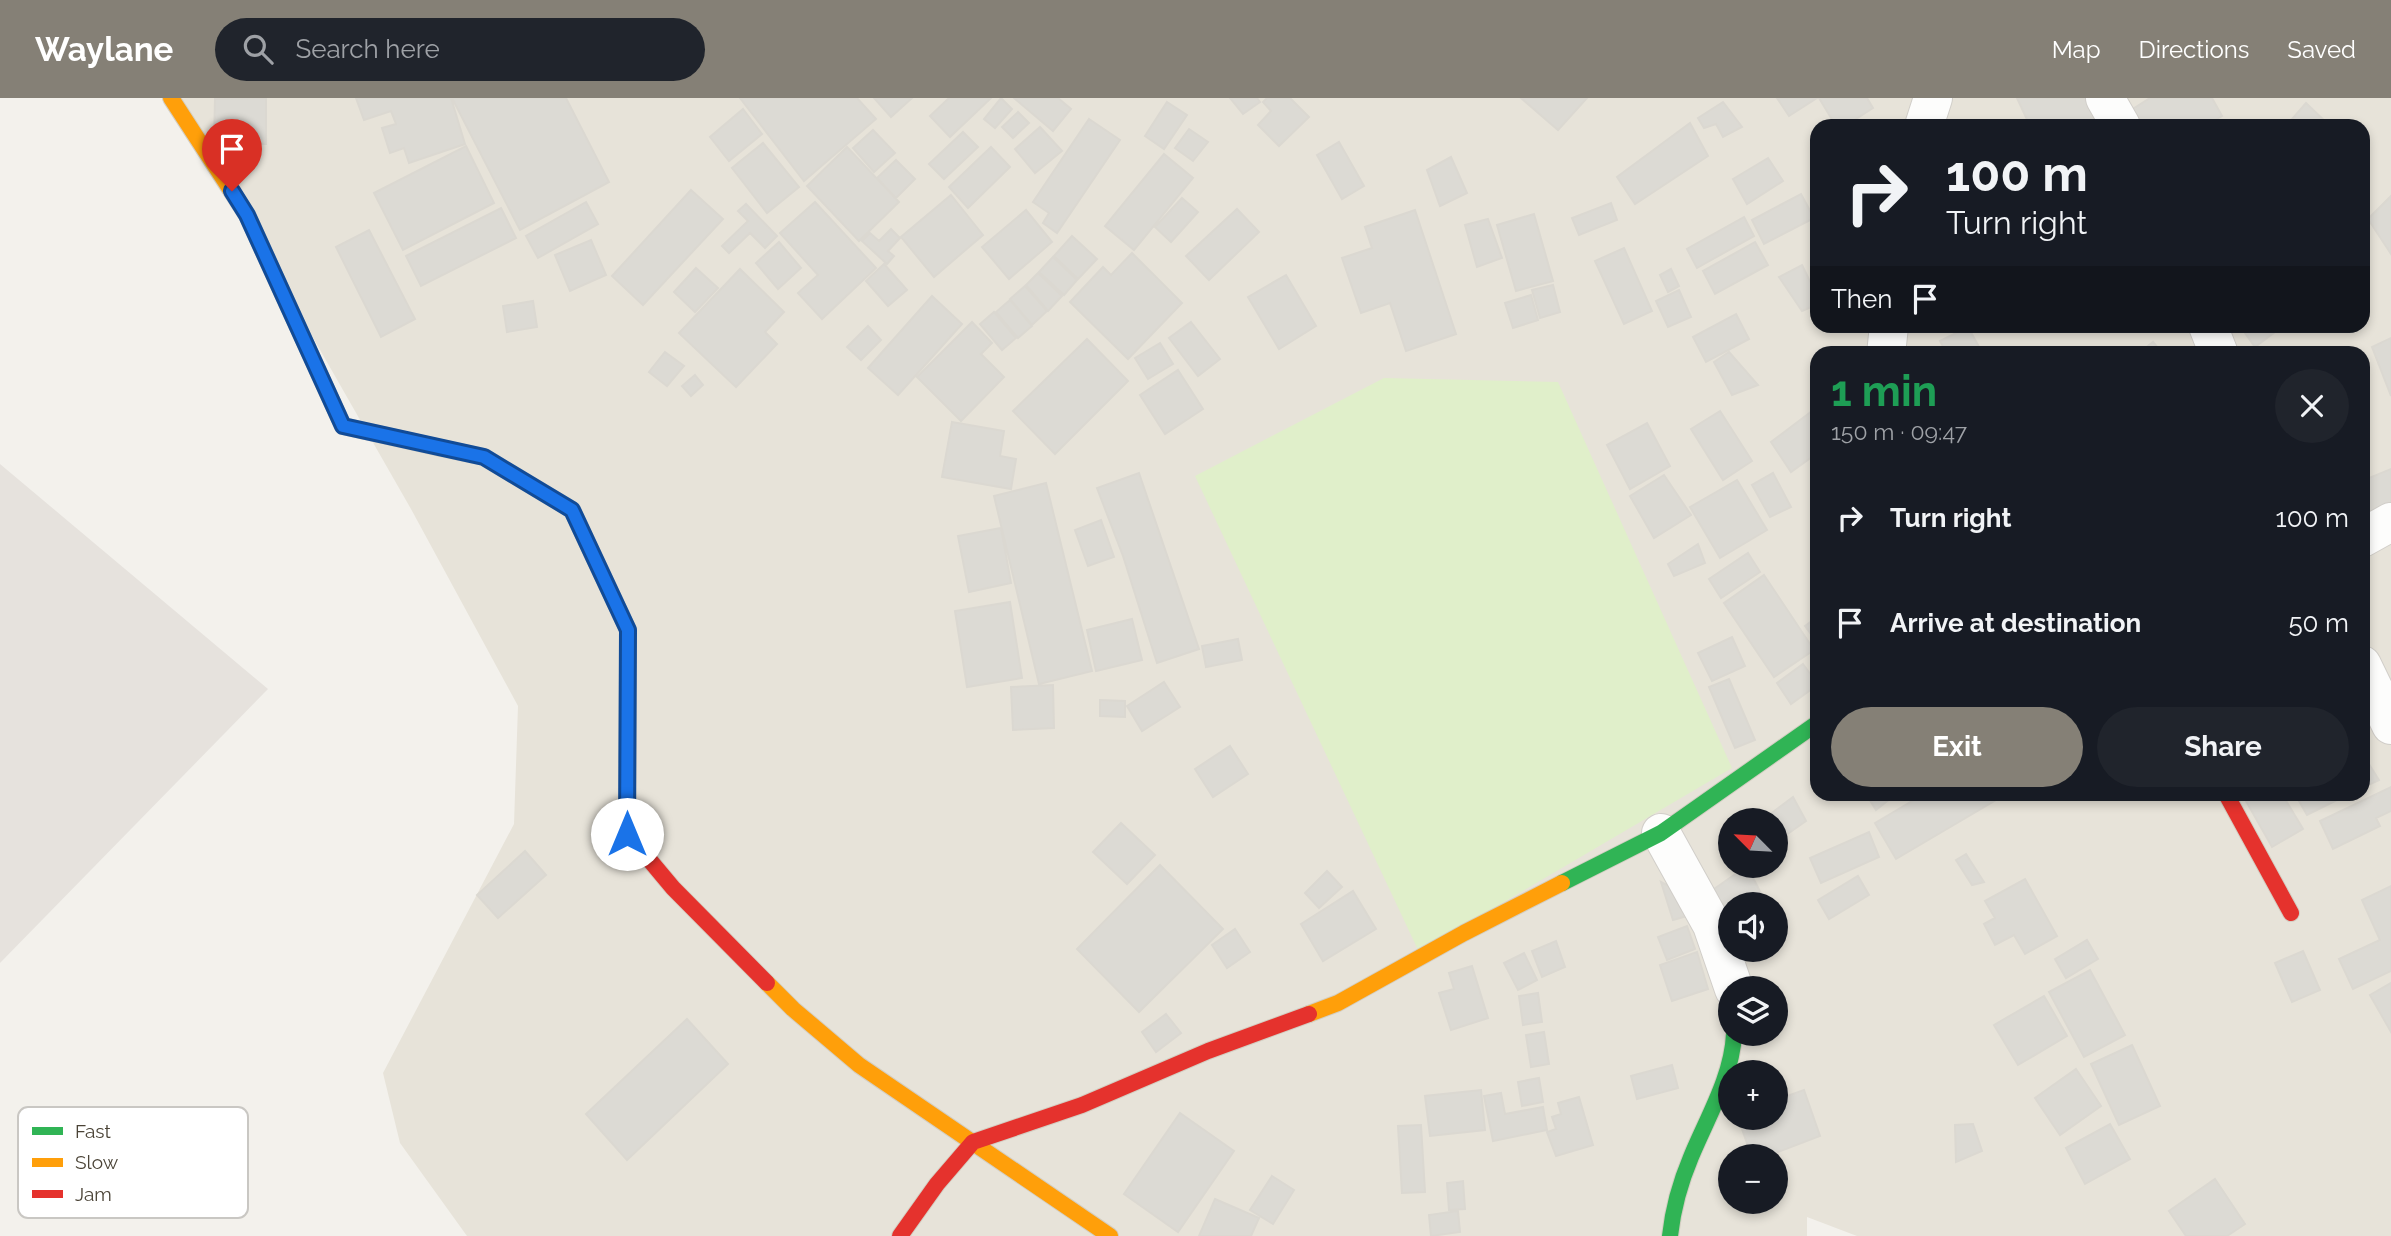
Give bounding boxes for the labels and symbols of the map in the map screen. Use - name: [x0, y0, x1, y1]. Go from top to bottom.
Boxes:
- pin: [202, 119, 262, 191]
- position arrow: [590, 797, 664, 871]
- north arrow: [1718, 808, 1788, 878]
- legend: [18, 1107, 248, 1218]
- text: Fast: [75, 1120, 111, 1142]
- text: Slow: [75, 1151, 119, 1173]
- text: Jam: [75, 1183, 112, 1205]

